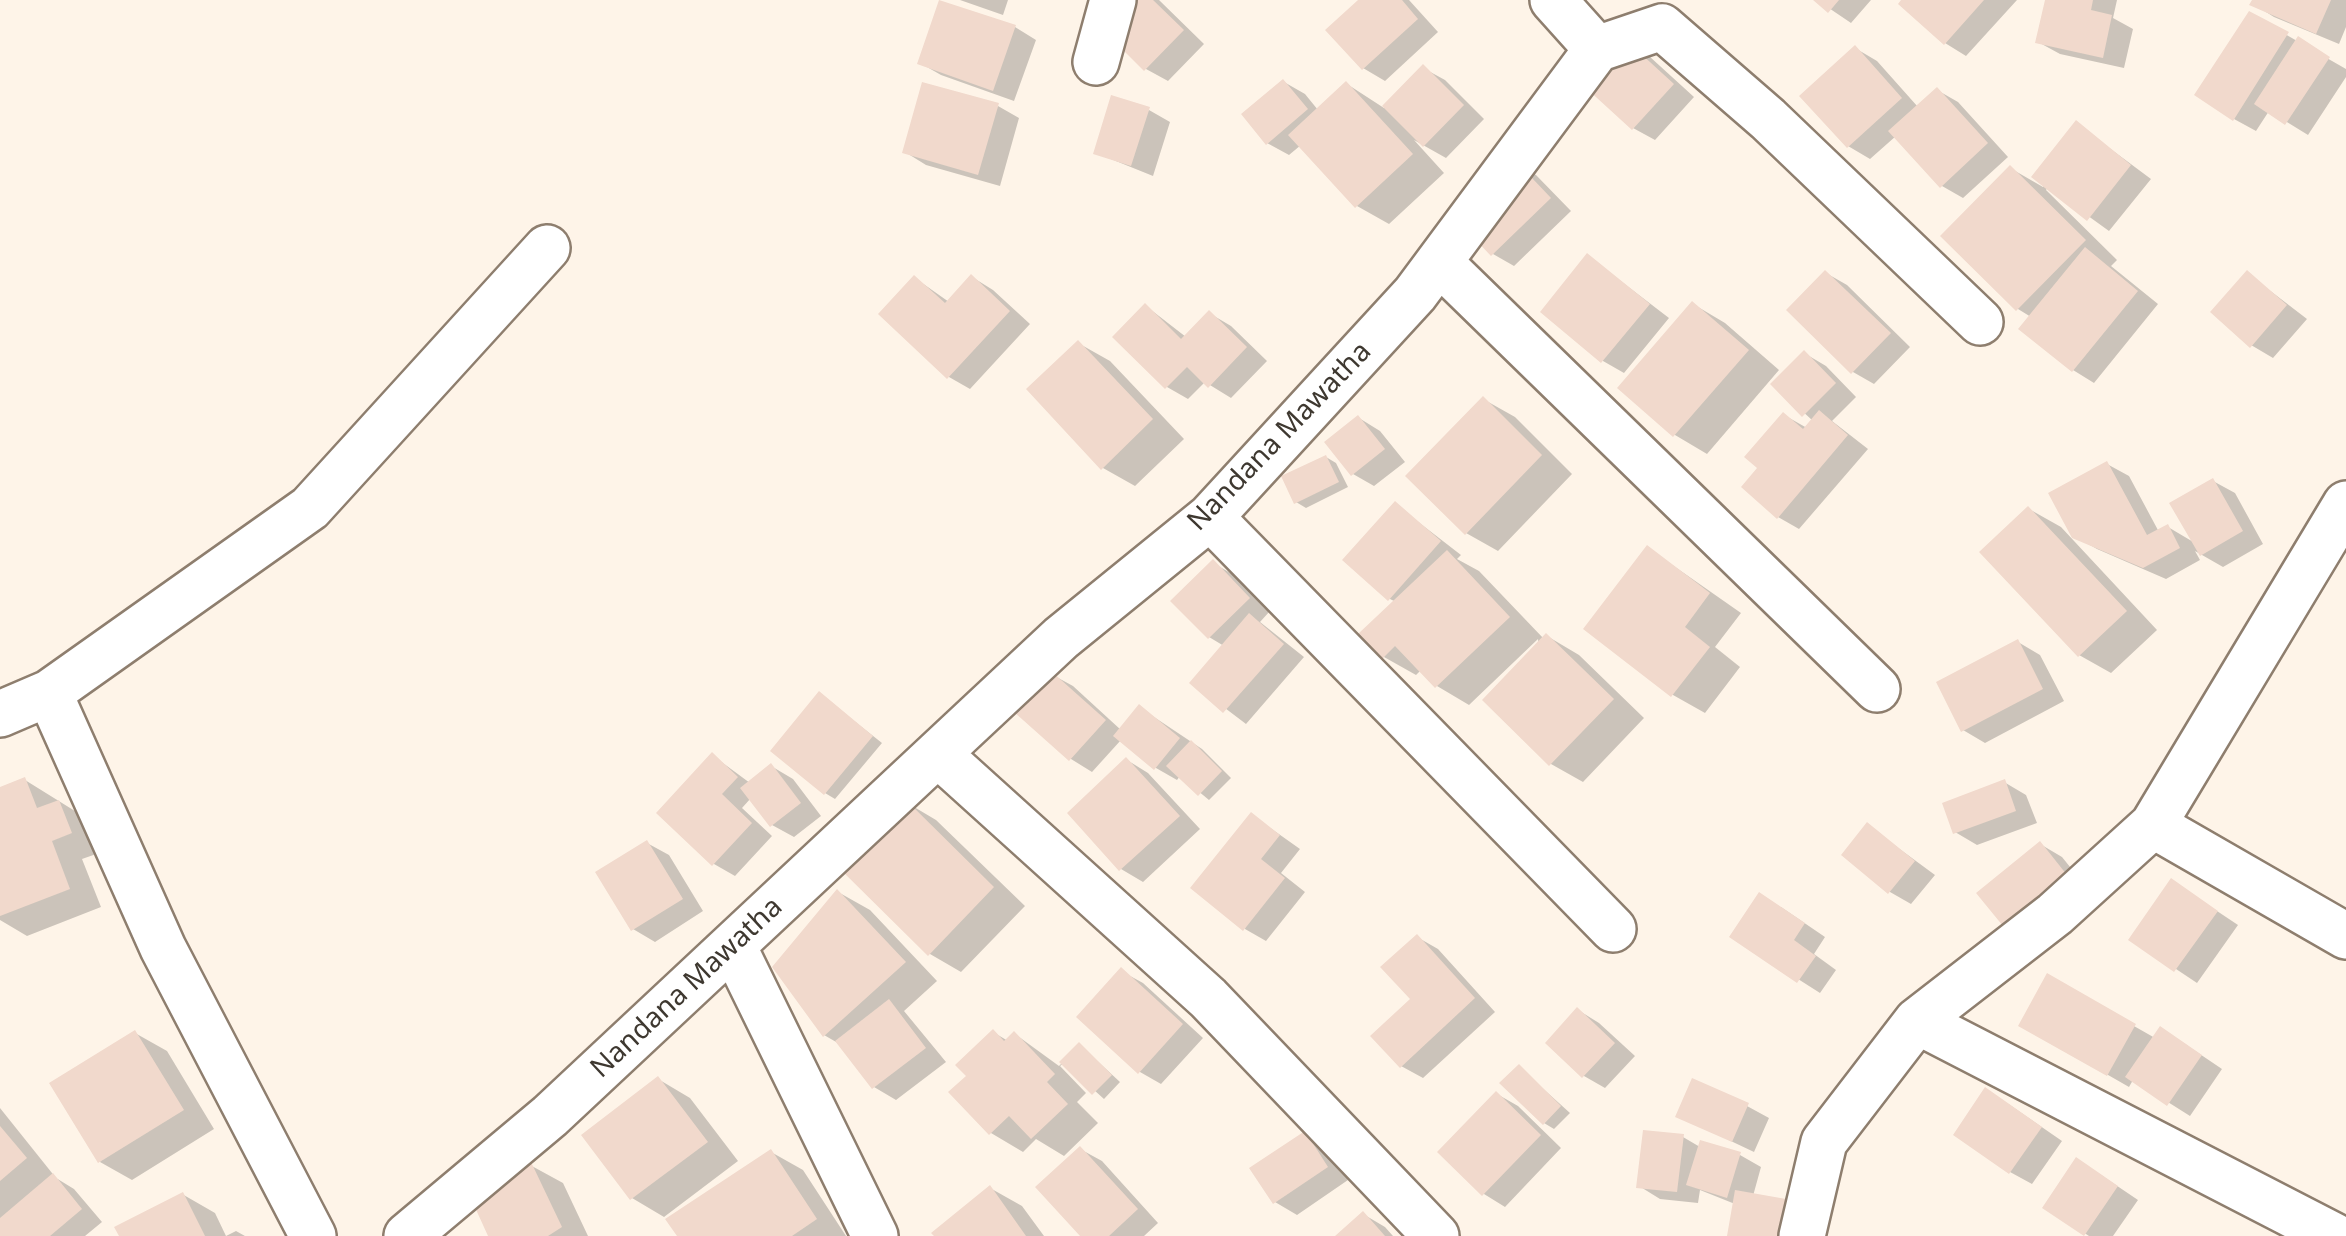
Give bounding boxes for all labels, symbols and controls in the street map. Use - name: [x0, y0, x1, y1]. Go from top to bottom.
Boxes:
- street label: Nandana Mawatha: [1181, 336, 1379, 538]
- street label: Nandana Mawatha: [584, 891, 790, 1085]

